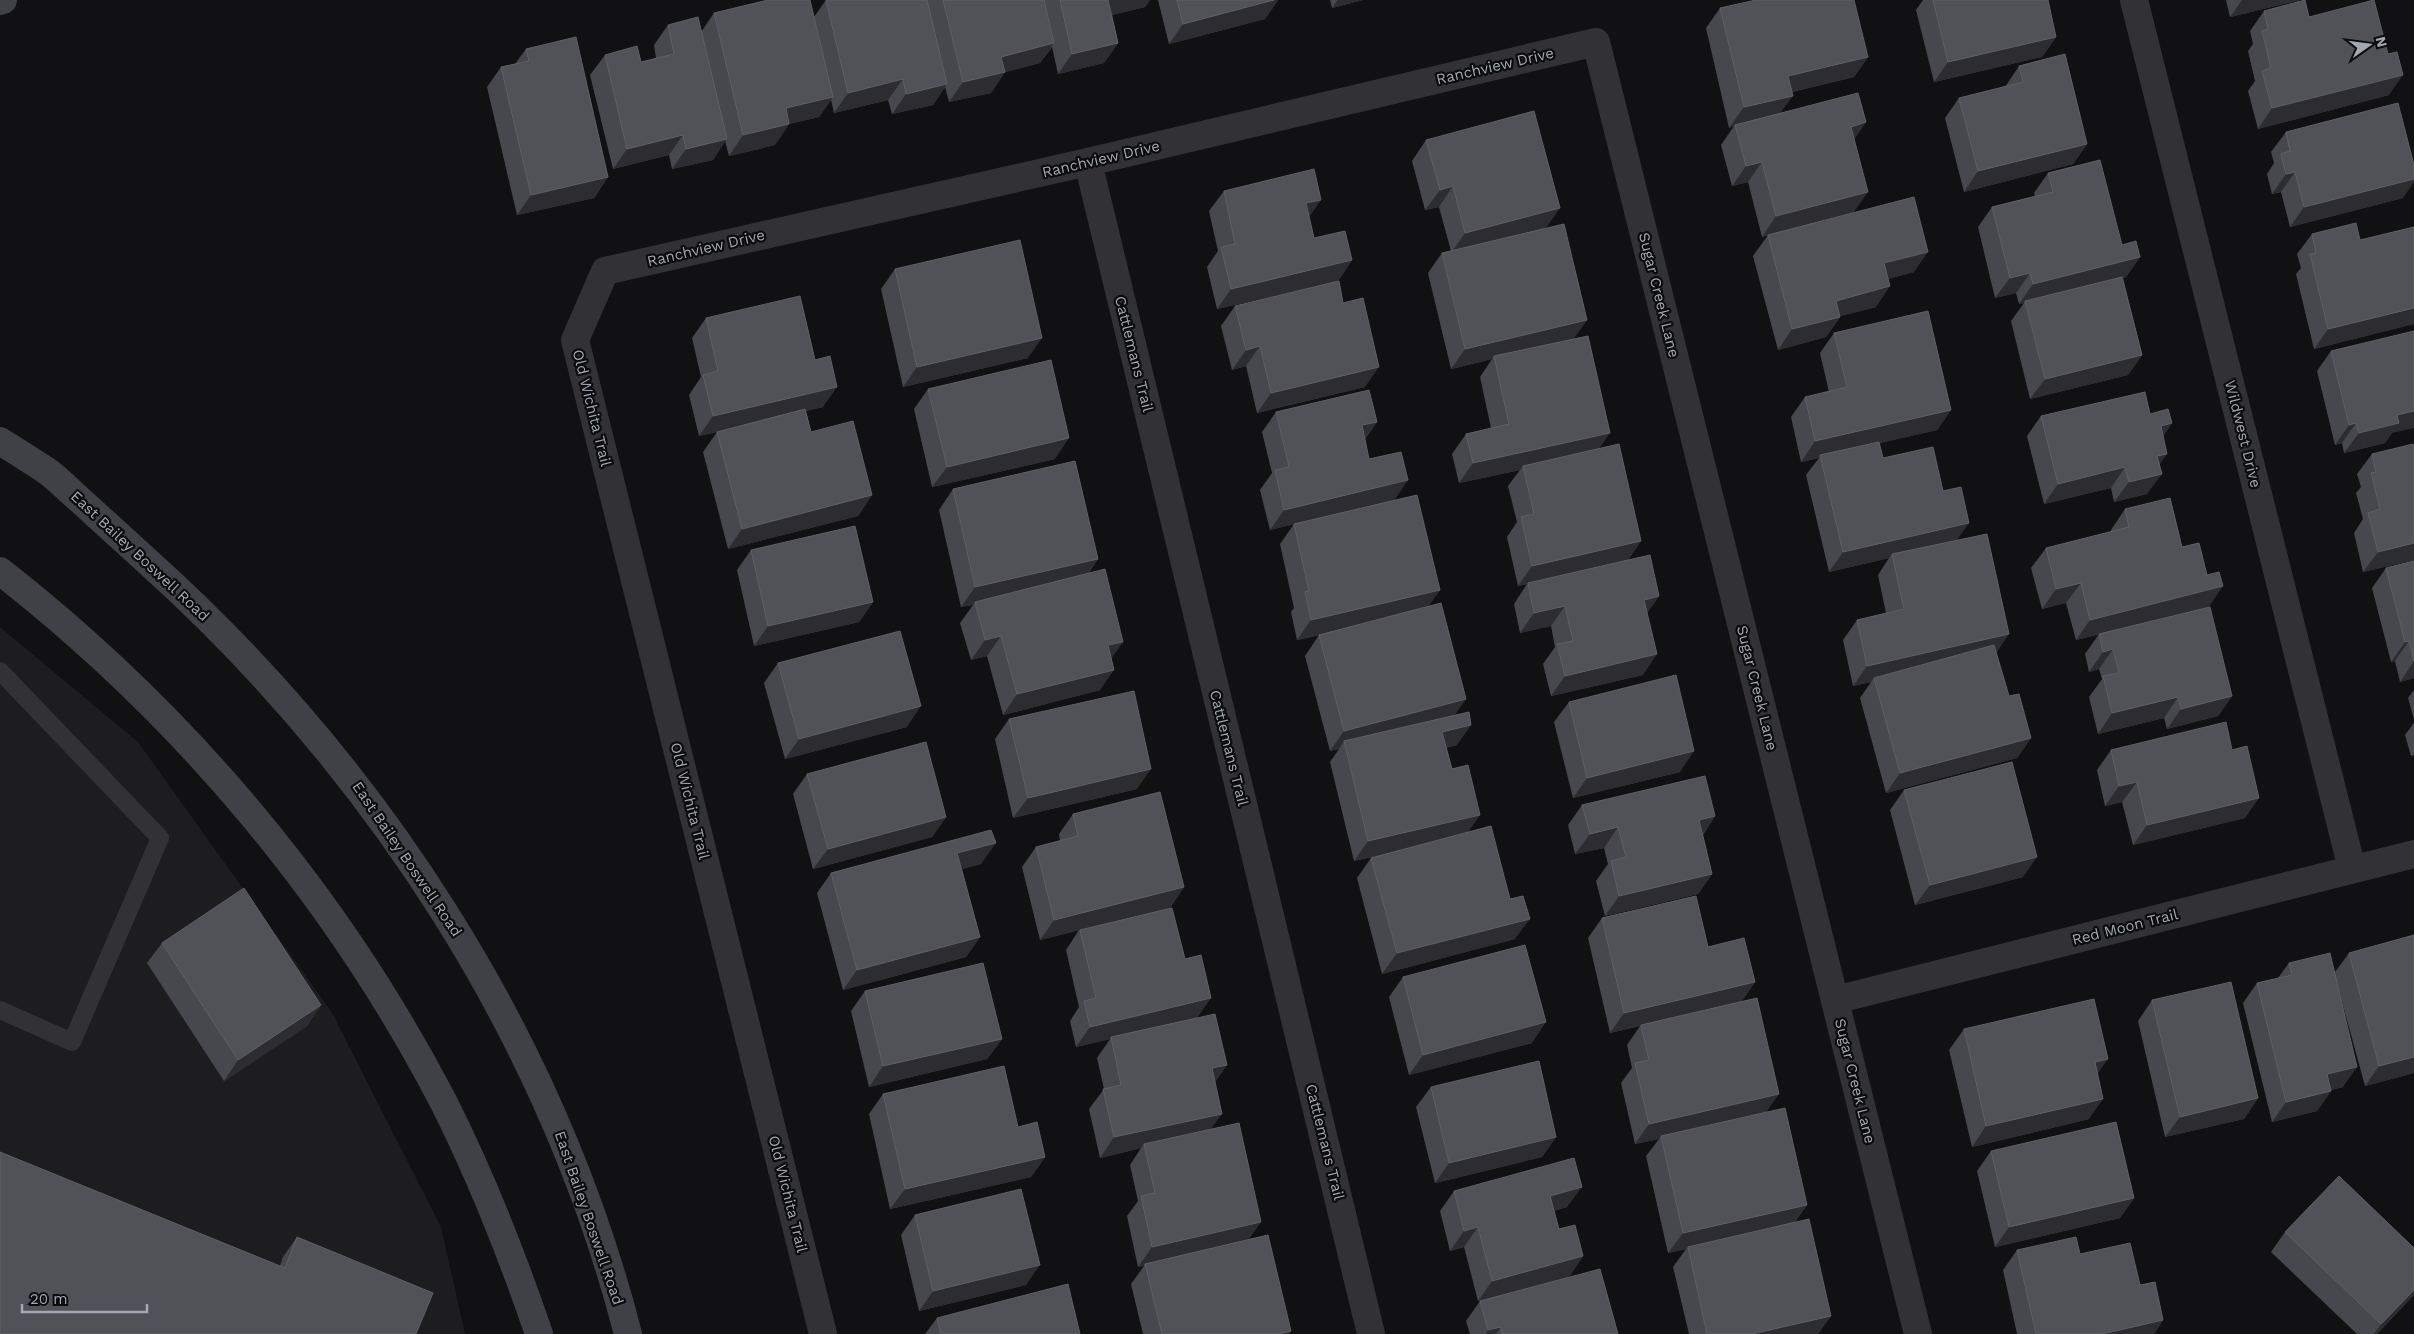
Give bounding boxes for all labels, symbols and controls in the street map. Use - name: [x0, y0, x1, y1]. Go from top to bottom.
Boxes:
- north arrow: [2344, 20, 2394, 70]
- text: N: [2373, 35, 2391, 49]
- street label: Ranchview Drive: [1434, 44, 1556, 88]
- street label: Ranchview Drive: [1040, 137, 1162, 181]
- street label: Ranchview Drive: [645, 226, 767, 270]
- street label: Sugar Creek Lane: [1635, 231, 1683, 359]
- street label: Cattlemans Trail: [1111, 294, 1157, 414]
- street label: Old Wichita Trail: [569, 348, 615, 469]
- street label: Wildwest Drive: [2221, 378, 2265, 490]
- street label: East Bailey Boswell Road: [67, 487, 213, 625]
- street label: Sugar Creek Lane: [1733, 624, 1781, 752]
- street label: Cattlemans Trail: [1206, 688, 1252, 808]
- street label: Old Wichita Trail: [667, 741, 713, 862]
- street label: East Bailey Boswell Road: [348, 778, 466, 940]
- street label: Red Moon Trail: [2070, 905, 2180, 949]
- street label: Sugar Creek Lane: [1831, 1017, 1879, 1145]
- street label: Cattlemans Trail: [1302, 1082, 1348, 1202]
- street label: East Bailey Boswell Road: [551, 1129, 627, 1307]
- street label: Old Wichita Trail: [765, 1134, 811, 1255]
- scale bar: [22, 1282, 148, 1314]
- text: 20 m: [30, 1290, 68, 1308]

